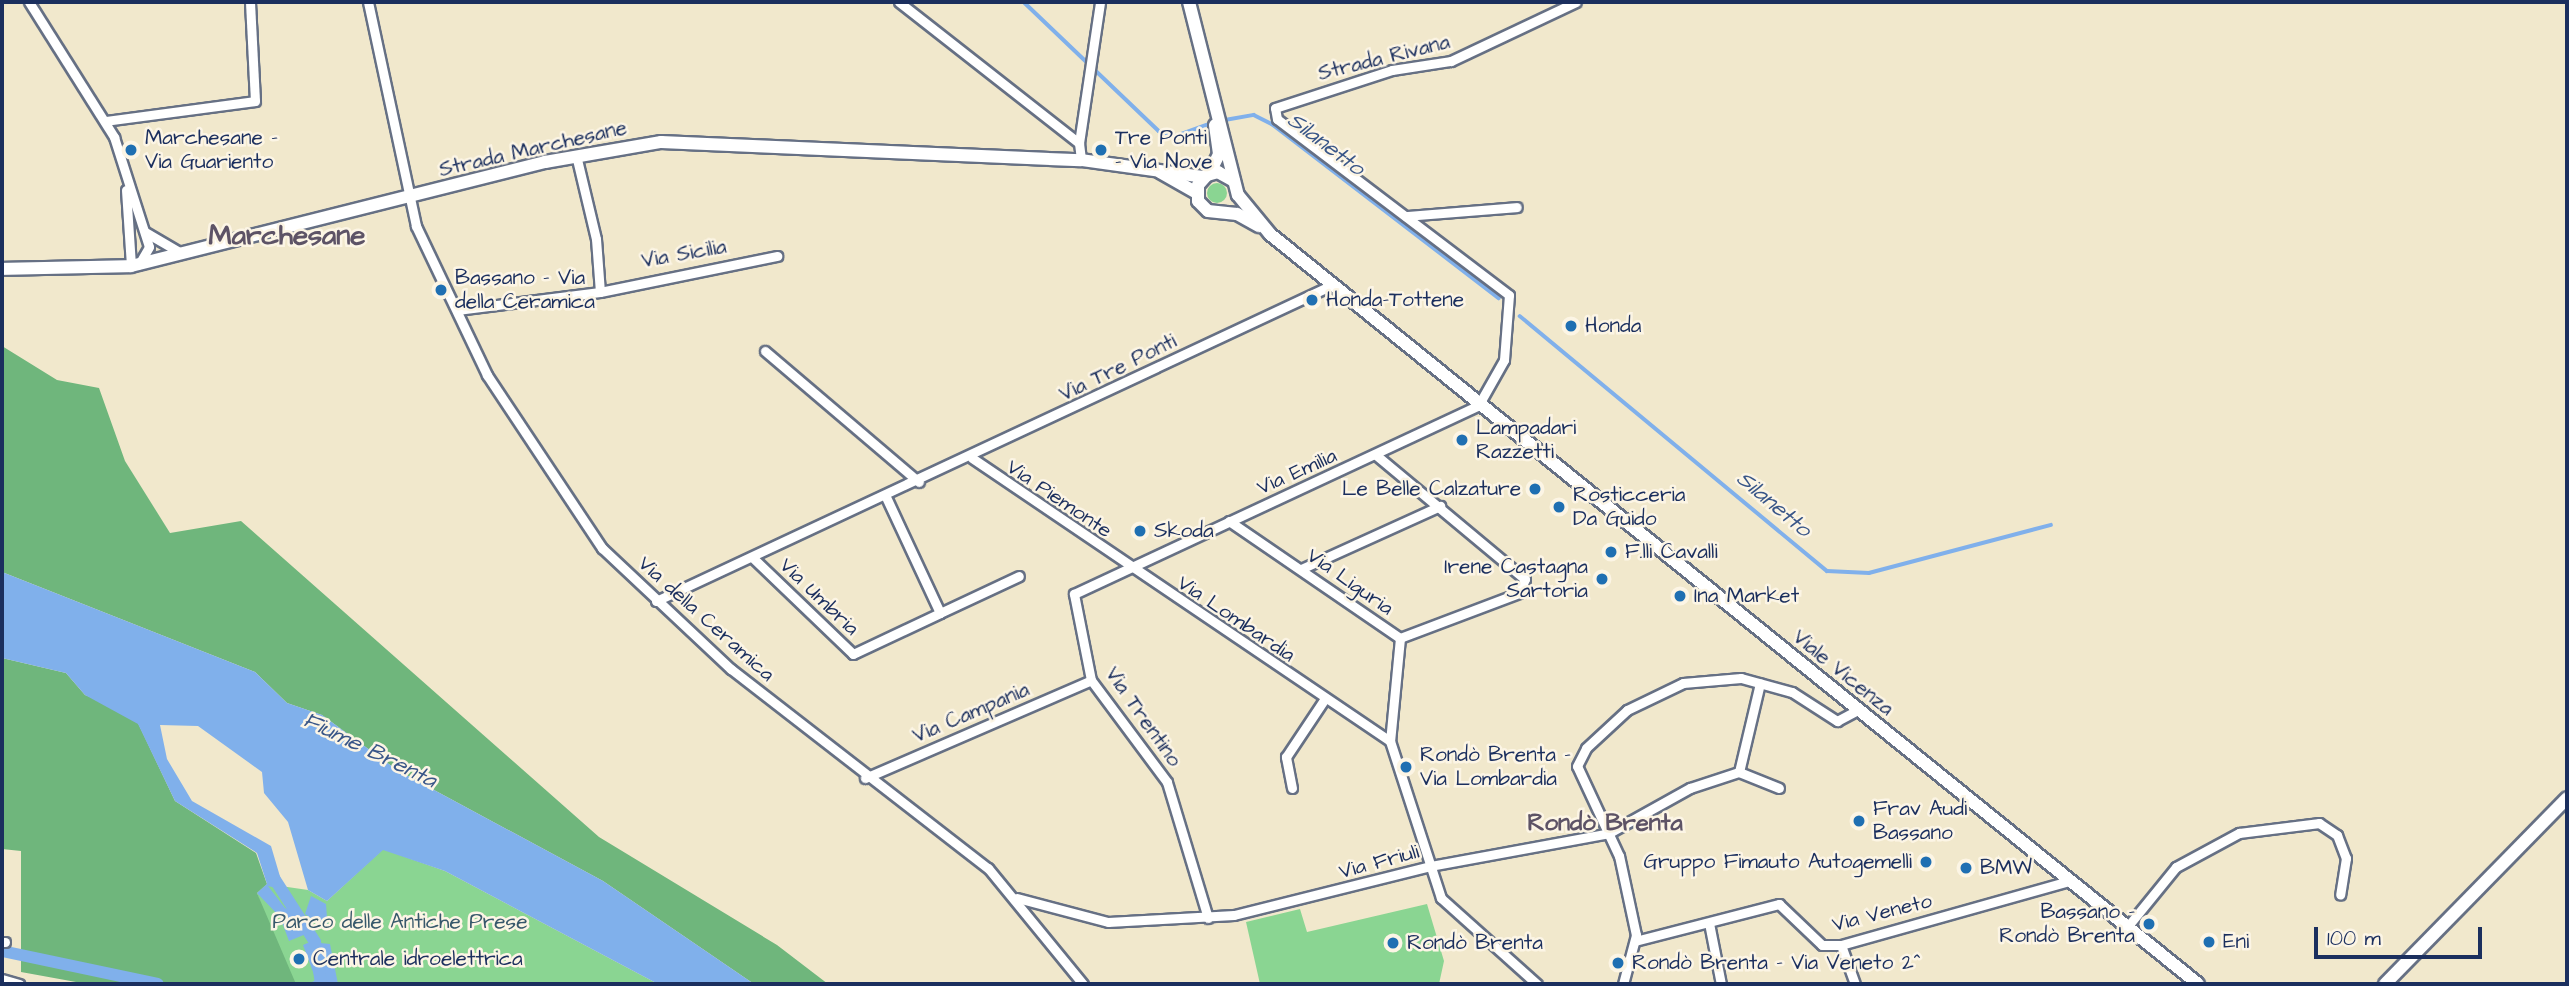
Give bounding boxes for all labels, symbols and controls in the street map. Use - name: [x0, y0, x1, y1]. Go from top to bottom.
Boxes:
- street label: Strada Rivana: [1315, 29, 1453, 87]
- water label: Silanetto: [1282, 106, 1370, 182]
- street label: Strada Marchesane: [437, 115, 629, 183]
- place label: Marchesane - Via Guariento: [145, 125, 278, 175]
- place label: Tre Ponti - Via Nove: [1115, 125, 1213, 175]
- marker: Marchesane - Via Guariento: [123, 142, 139, 158]
- marker: Tre Ponti - Via Nove: [1093, 142, 1109, 158]
- district label: Marchesane: [208, 219, 366, 253]
- street label: Via Sicilia: [640, 234, 728, 274]
- place label: Bassano - Via della Ceramica: [455, 265, 595, 315]
- marker: Bassano - Via della Ceramica: [433, 282, 449, 298]
- place label: Honda-Tottene: [1326, 287, 1464, 313]
- marker: Honda-Tottene: [1304, 292, 1320, 308]
- place label: Honda: [1585, 313, 1641, 339]
- marker: Honda: [1563, 318, 1579, 334]
- street label: Via Tre Ponti: [1055, 329, 1181, 407]
- place label: Lampadari Razzetti: [1476, 415, 1576, 465]
- marker: Lampadari Razzetti: [1454, 432, 1470, 448]
- street label: Via Emilia: [1253, 443, 1341, 501]
- street label: Via Piemonte: [1001, 454, 1117, 544]
- water label: Silanetto: [1731, 465, 1817, 543]
- place label: Le Belle Calzature: [1342, 476, 1521, 502]
- marker: Le Belle Calzature: [1527, 481, 1543, 497]
- place label: Rosticceria Da Guido: [1573, 482, 1685, 532]
- marker: Rosticceria Da Guido: [1551, 499, 1567, 515]
- place label: Skoda: [1154, 518, 1214, 544]
- marker: Skoda: [1132, 523, 1148, 539]
- place label: F.lli Cavalli: [1625, 539, 1718, 565]
- street label: Via Liguria: [1302, 543, 1398, 621]
- marker: F.lli Cavalli: [1603, 544, 1619, 560]
- street label: Via della Ceramica: [632, 551, 780, 687]
- street label: Via Umbria: [774, 553, 864, 641]
- place label: Irene Castagna Sartoria: [1444, 554, 1588, 604]
- street label: Via Lombardia: [1172, 570, 1300, 668]
- marker: Irene Castagna Sartoria: [1594, 571, 1610, 587]
- place label: Ina Market: [1694, 583, 1799, 609]
- marker: Ina Market: [1672, 588, 1688, 604]
- street label: Viale Vicenza: [1787, 625, 1899, 721]
- street label: Via Trentino: [1099, 662, 1187, 772]
- street label: Via Campania: [909, 677, 1033, 749]
- water label: Fiume Brenta: [299, 706, 441, 794]
- place label: Rondò Brenta - Via Lombardia: [1420, 742, 1571, 792]
- marker: Rondò Brenta - Via Lombardia: [1398, 759, 1414, 775]
- place label: Frav Audi Bassano: [1873, 796, 1967, 846]
- district label: Rondò Brenta: [1527, 810, 1683, 838]
- marker: Frav Audi Bassano: [1851, 813, 1867, 829]
- street label: Via Friuli: [1336, 839, 1422, 885]
- place label: Gruppo Fimauto Autogemelli: [1643, 849, 1912, 875]
- marker: Gruppo Fimauto Autogemelli: [1918, 854, 1934, 870]
- place label: BMW: [1980, 855, 2032, 881]
- marker: BMW: [1958, 860, 1974, 876]
- street label: Via Veneto: [1829, 888, 1935, 938]
- place label: Bassano - Rondò Brenta: [1999, 899, 2135, 949]
- park label: Parco delle Antiche Prese: [273, 909, 527, 935]
- scale bar: [2317, 912, 2485, 956]
- marker: Bassano - Rondò Brenta: [2141, 916, 2157, 932]
- text: 100 m: [2327, 924, 2381, 953]
- place label: Eni: [2223, 929, 2249, 955]
- place label: Rondò Brenta: [1407, 930, 1543, 956]
- marker: Eni: [2201, 934, 2217, 950]
- marker: Rondò Brenta: [1385, 935, 1401, 951]
- place label: Centrale idroelettrica: [313, 946, 523, 972]
- place label: Rondò Brenta - Via Veneto 2^: [1632, 950, 1920, 976]
- marker: Centrale idroelettrica: [291, 951, 307, 967]
- marker: Rondò Brenta - Via Veneto 2^: [1610, 955, 1626, 971]

